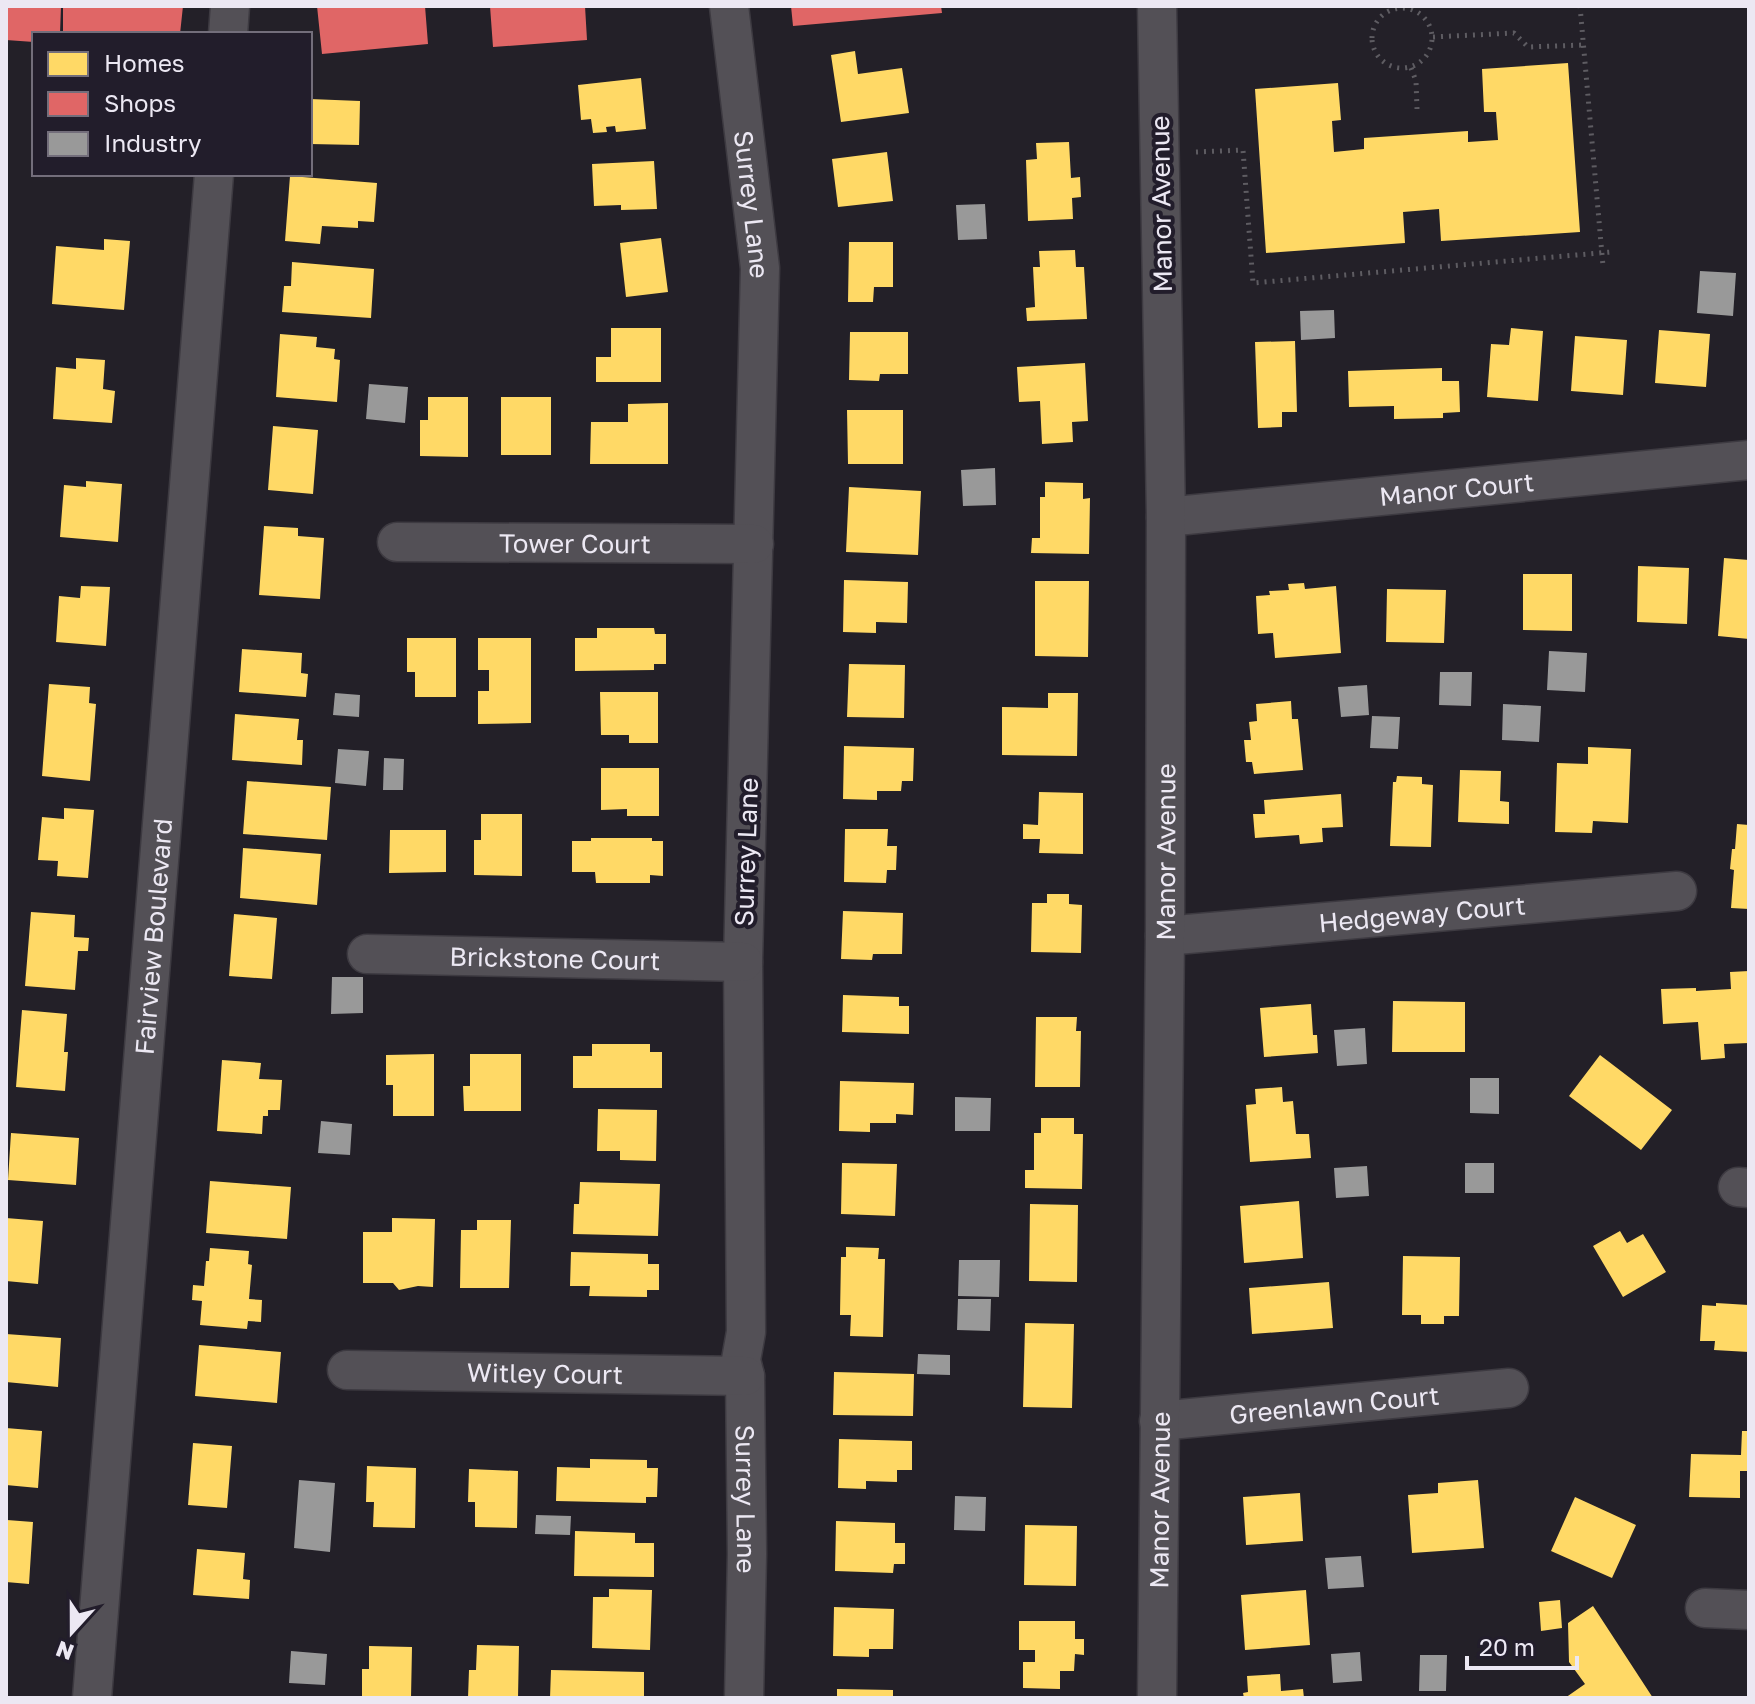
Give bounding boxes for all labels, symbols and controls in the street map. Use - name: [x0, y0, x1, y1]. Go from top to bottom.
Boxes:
- legend: [32, 32, 312, 176]
- text: Homes: [104, 48, 185, 77]
- text: Shops: [104, 88, 176, 117]
- street label: Manor Avenue: [1144, 115, 1178, 293]
- text: Industry: [104, 128, 201, 157]
- street label: Surrey Lane: [728, 129, 776, 279]
- street label: Manor Court: [1378, 466, 1535, 512]
- street label: Tower Court: [499, 527, 651, 559]
- street label: Manor Avenue: [1149, 763, 1181, 941]
- street label: Surrey Lane: [728, 777, 764, 927]
- street label: Fairview Boulevard: [128, 817, 178, 1056]
- street label: Hedgeway Court: [1317, 889, 1527, 938]
- street label: Brickstone Court: [449, 940, 661, 976]
- street label: Witley Court: [467, 1356, 623, 1390]
- street label: Greenlawn Court: [1228, 1379, 1441, 1430]
- street label: Manor Avenue: [1143, 1411, 1176, 1589]
- street label: Surrey Lane: [730, 1424, 763, 1574]
- north arrow: [32, 1592, 112, 1672]
- scale bar: [1467, 1620, 1577, 1670]
- text: 20 m: [1479, 1632, 1535, 1661]
- text: N: [52, 1636, 77, 1667]

